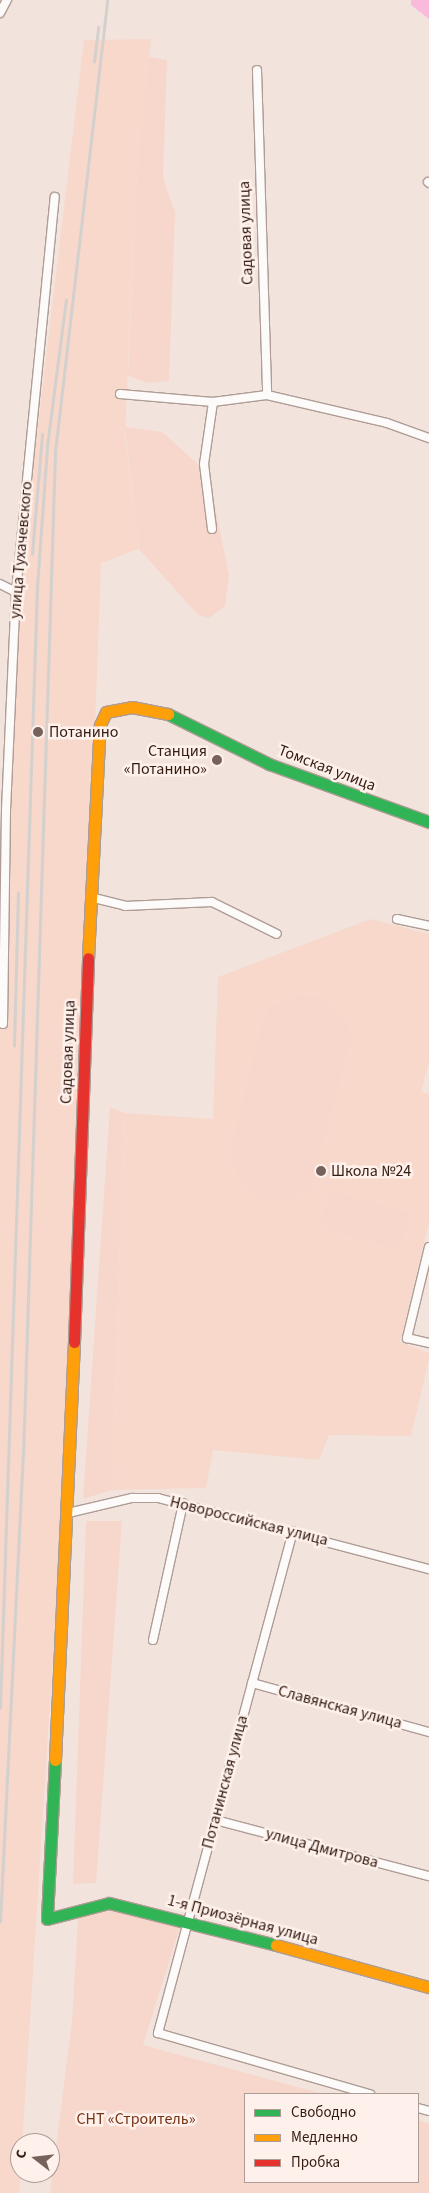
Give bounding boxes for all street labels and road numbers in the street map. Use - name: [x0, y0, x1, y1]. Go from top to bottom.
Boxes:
- street label: Садовая улица: [235, 181, 257, 285]
- street label: улица Тухачевского: [5, 480, 37, 620]
- street label: Томская улица: [276, 741, 378, 795]
- street label: Садовая улица: [57, 1000, 79, 1104]
- street label: Новороссийская улица: [168, 1492, 330, 1550]
- street label: Славянская улица: [276, 1681, 404, 1733]
- street label: Потанинская улица: [198, 1713, 252, 1851]
- street label: улица Дмитрова: [264, 1824, 380, 1872]
- street label: 1-я Приозёрная улица: [165, 1891, 321, 1949]

